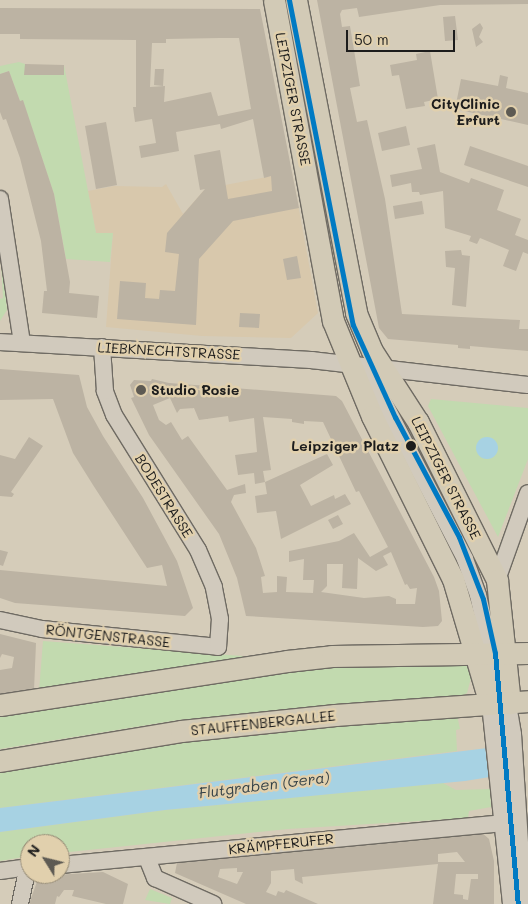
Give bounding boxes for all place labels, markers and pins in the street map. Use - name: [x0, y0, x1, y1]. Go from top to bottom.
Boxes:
- place label: CityClinic Erfurt: [431, 96, 500, 128]
- marker: CityClinic Erfurt: [504, 105, 518, 119]
- place label: Studio Rosie: [151, 382, 239, 398]
- marker: Studio Rosie: [135, 384, 147, 396]
- place label: Leipziger Platz: [291, 438, 399, 454]
- marker: Leipziger Platz: [403, 438, 419, 454]

